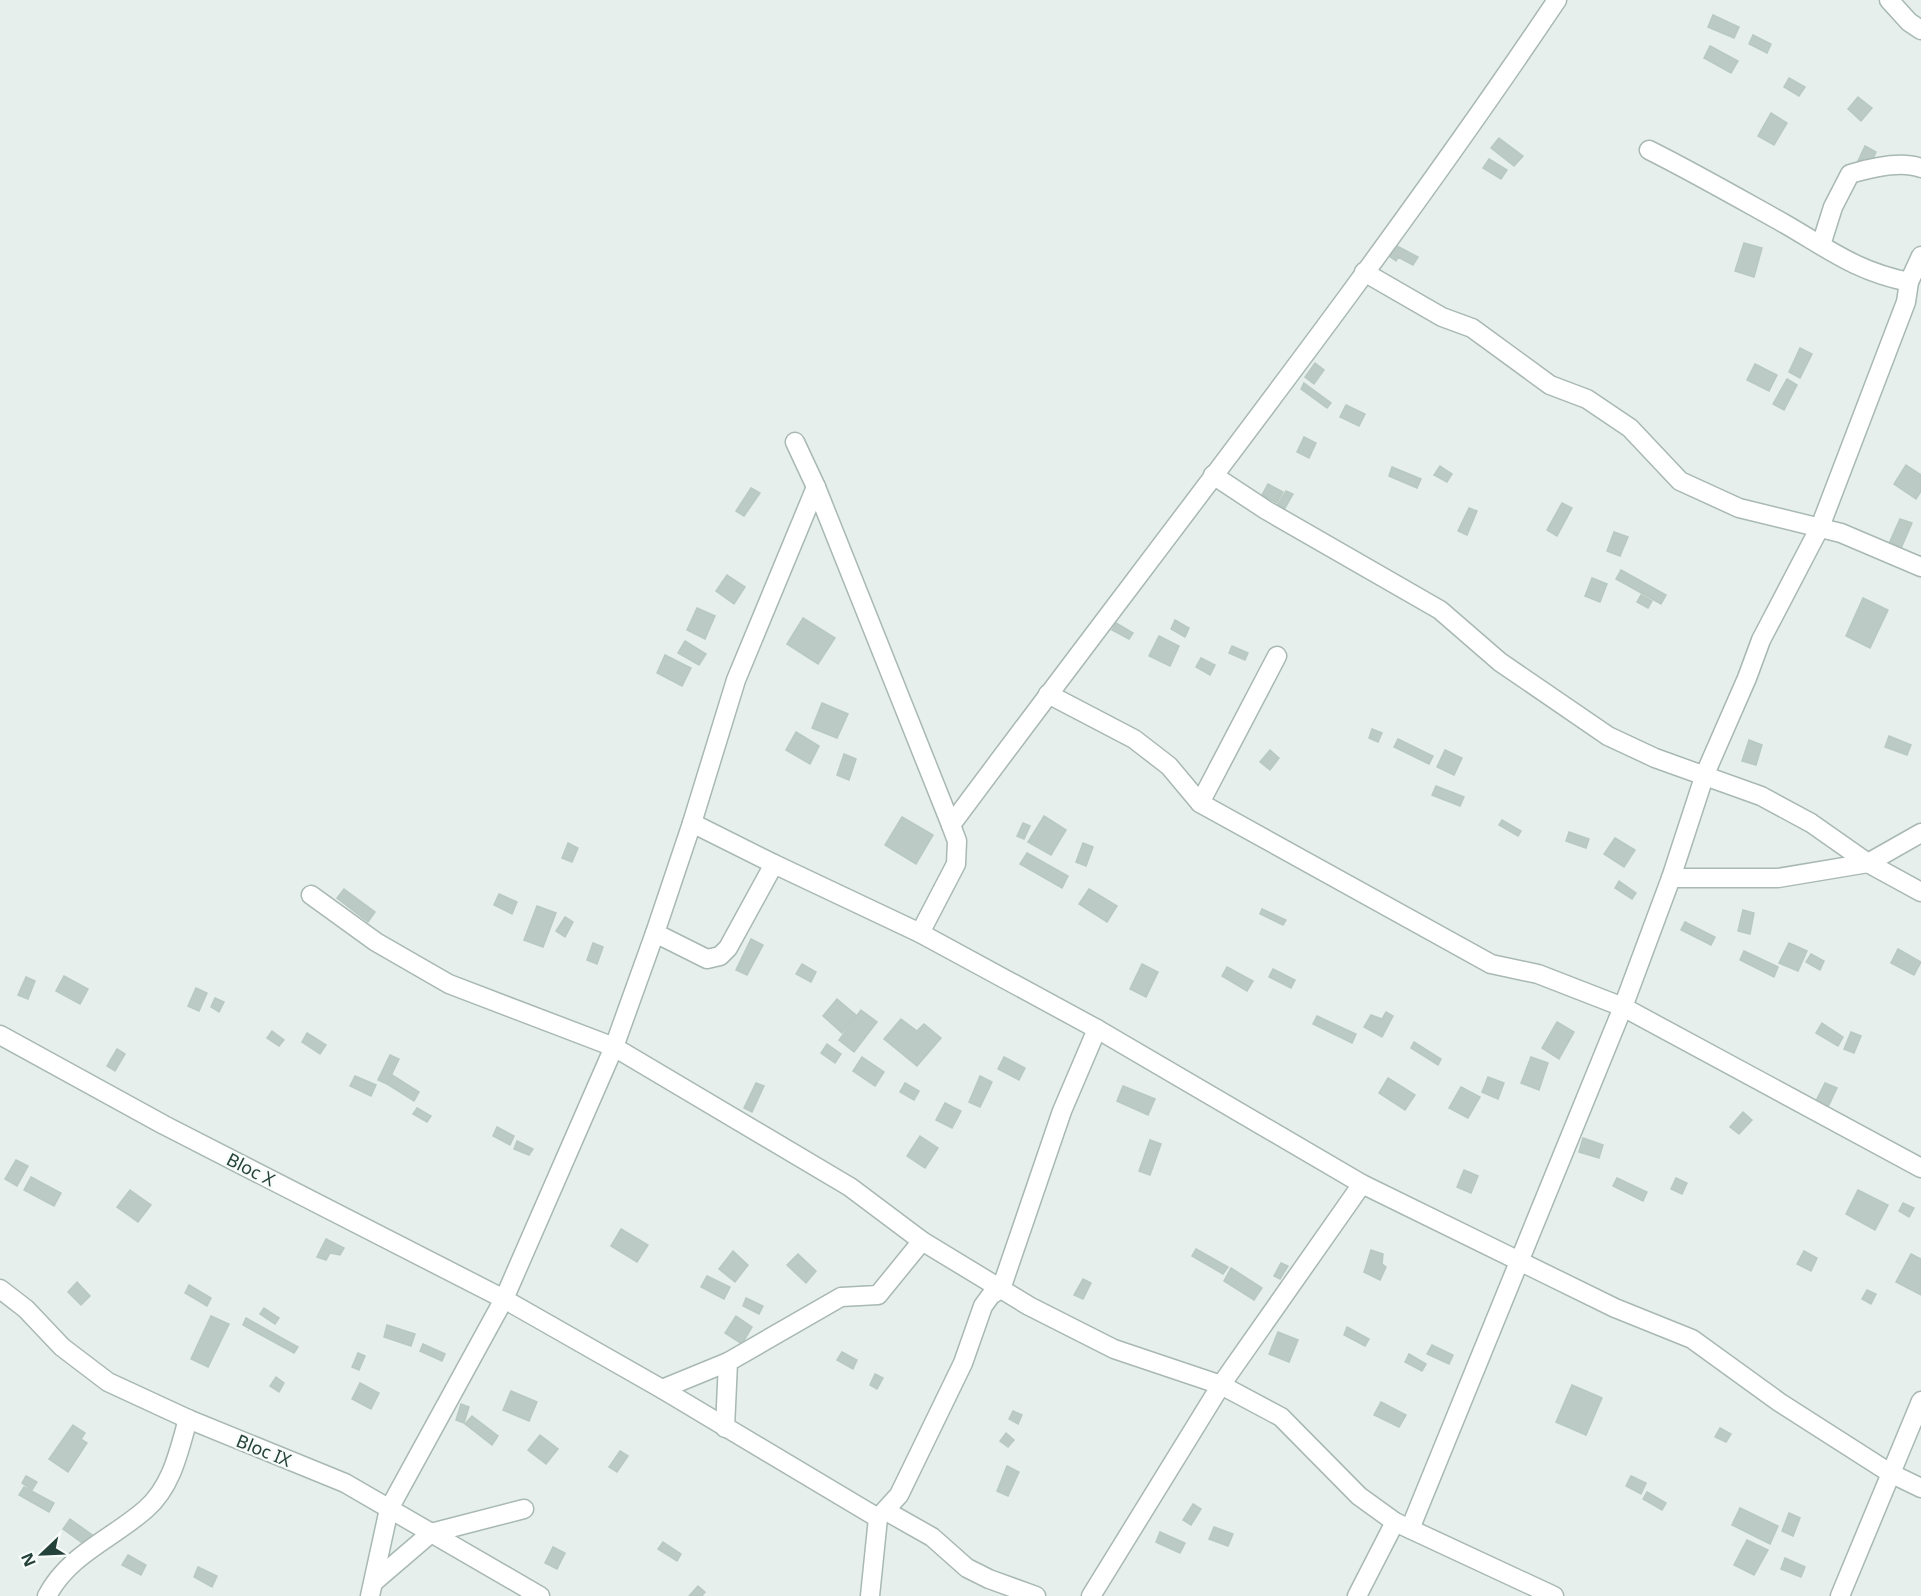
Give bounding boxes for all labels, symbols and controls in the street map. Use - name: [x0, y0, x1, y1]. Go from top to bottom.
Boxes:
- street label: Bloc X: [223, 1147, 280, 1191]
- street label: Bloc IX: [233, 1428, 295, 1472]
- north arrow: [12, 1524, 72, 1584]
- text: N: [16, 1550, 41, 1570]

